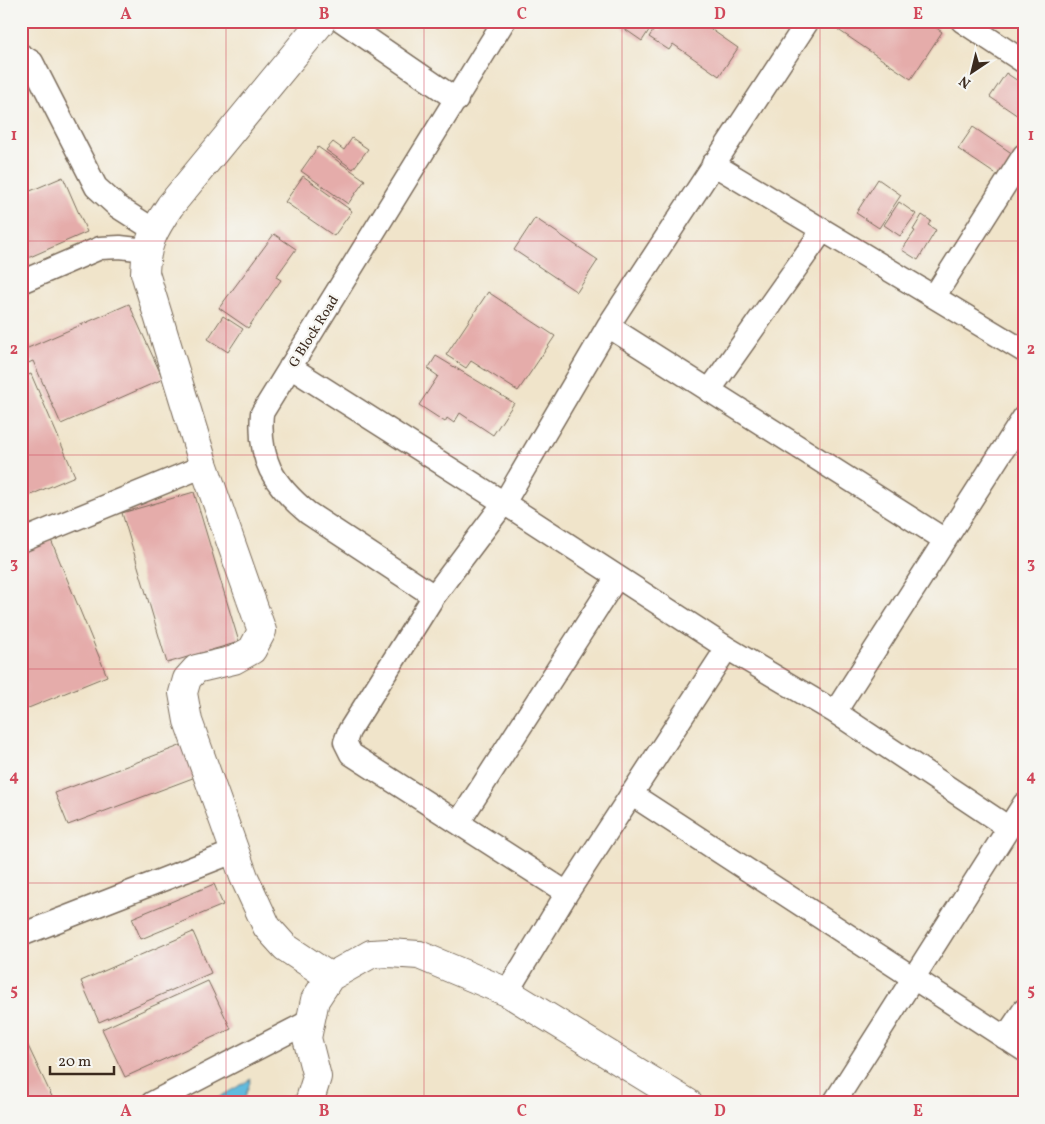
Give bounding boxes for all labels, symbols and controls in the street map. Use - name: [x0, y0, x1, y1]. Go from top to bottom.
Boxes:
- text: A: [120, 4, 132, 26]
- text: B: [319, 4, 330, 26]
- text: C: [517, 4, 527, 26]
- text: D: [714, 4, 726, 26]
- text: E: [913, 4, 923, 26]
- north arrow: [948, 48, 998, 98]
- text: N: [956, 71, 975, 92]
- text: 1: [11, 125, 17, 147]
- text: 1: [1028, 125, 1034, 147]
- street label: G Block Road: [285, 292, 344, 371]
- text: 2: [10, 339, 18, 361]
- text: 2: [1027, 339, 1035, 361]
- text: 3: [10, 553, 18, 575]
- text: 3: [1027, 553, 1035, 575]
- text: 4: [9, 766, 19, 788]
- text: 4: [1026, 766, 1036, 788]
- text: 5: [10, 980, 18, 1002]
- text: 5: [1027, 980, 1035, 1002]
- scale bar: [50, 1044, 114, 1076]
- text: 20 m: [58, 1052, 91, 1073]
- text: A: [120, 1101, 132, 1123]
- text: B: [319, 1101, 330, 1123]
- text: C: [517, 1101, 527, 1123]
- text: D: [714, 1101, 726, 1123]
- text: E: [913, 1101, 923, 1123]

